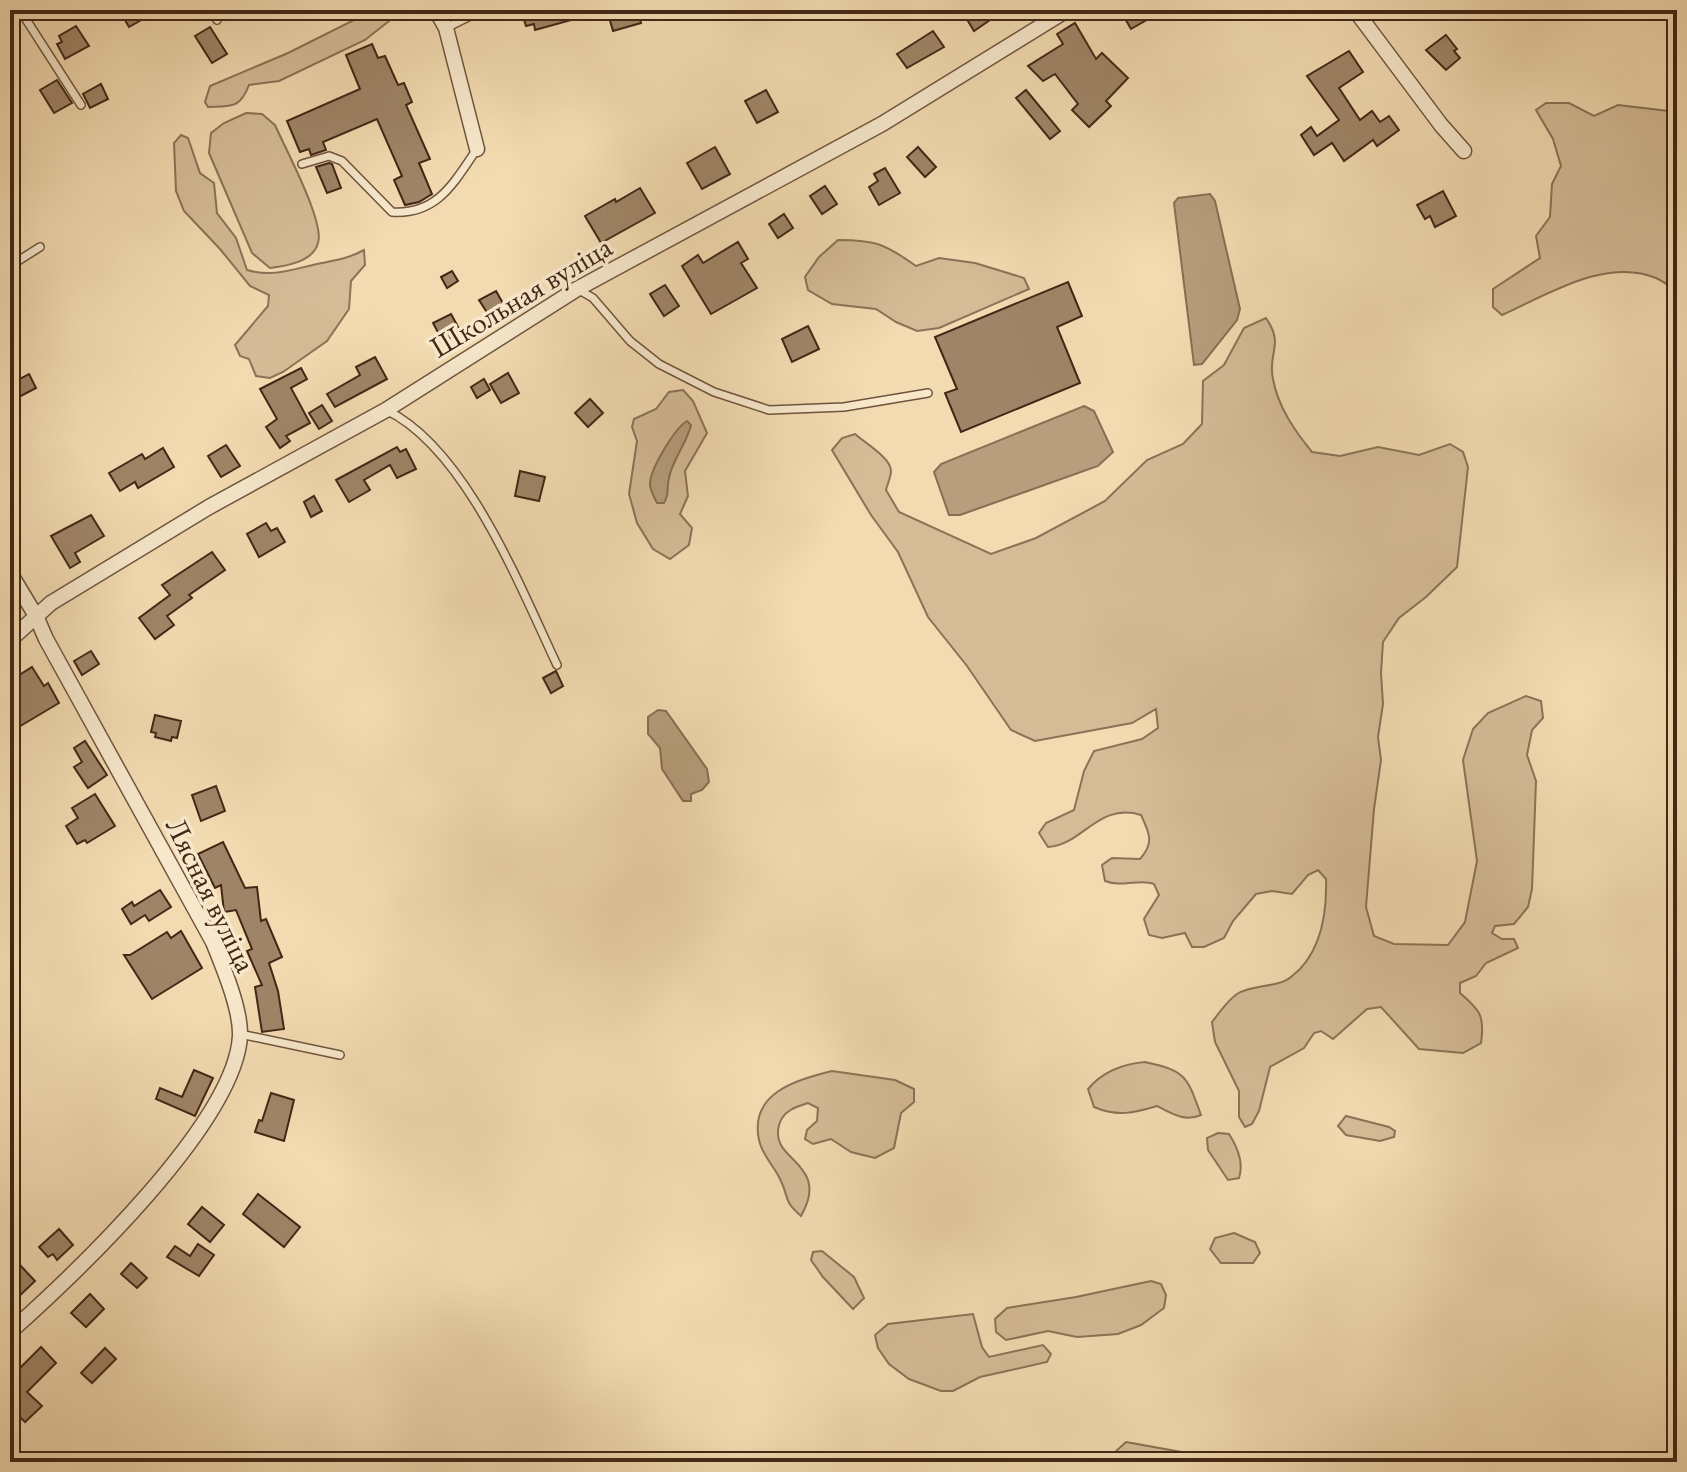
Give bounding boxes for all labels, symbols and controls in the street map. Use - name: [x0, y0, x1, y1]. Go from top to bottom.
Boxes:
- street label: Школьная вуліца: [422, 227, 619, 366]
- street label: Лясная вуліца: [157, 811, 266, 979]

